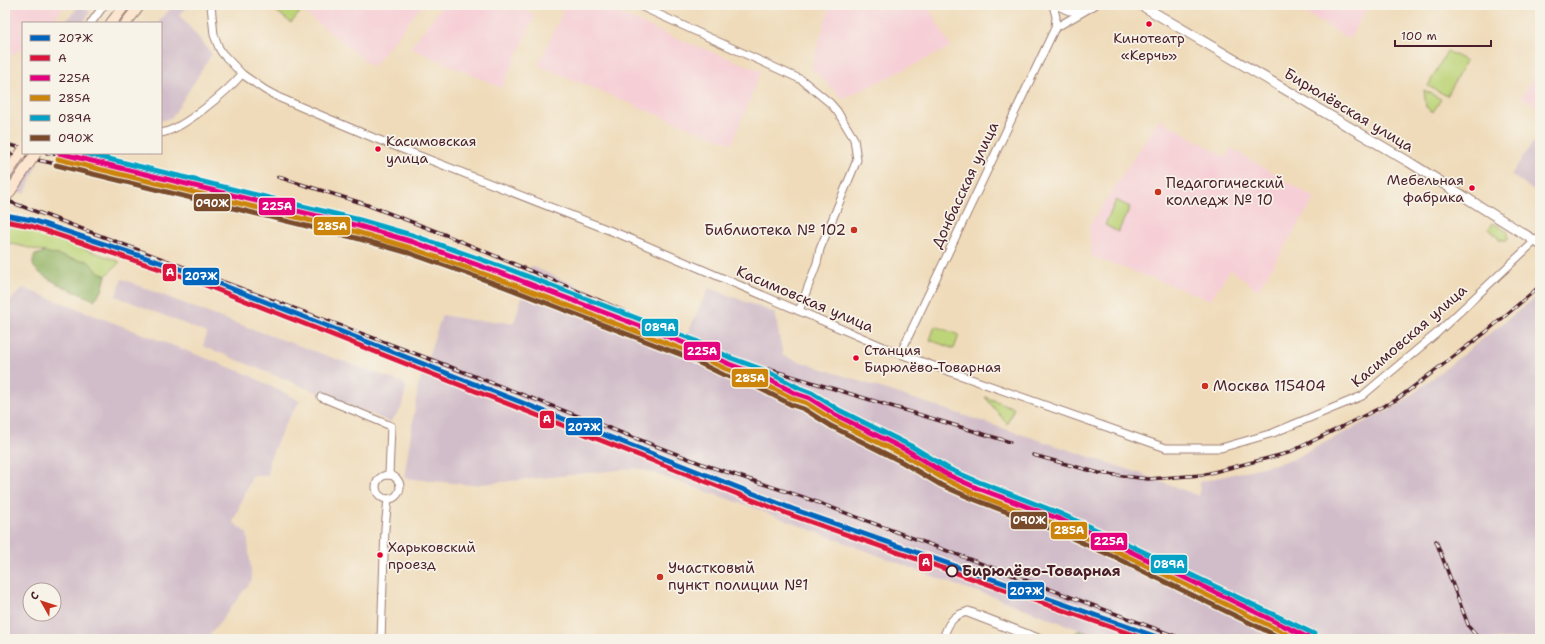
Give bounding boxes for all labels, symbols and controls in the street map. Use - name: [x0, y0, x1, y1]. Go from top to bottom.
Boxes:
- marker: Кинотеатр «Керчь»: [1144, 19, 1154, 29]
- legend: [22, 22, 162, 154]
- scale bar: [1395, 22, 1491, 48]
- text: 100 m: [1401, 28, 1437, 44]
- place label: Кинотеатр «Керчь»: [1113, 29, 1185, 64]
- text: 207Ж: [58, 30, 93, 46]
- text: A: [58, 50, 67, 66]
- street label: Бирюлёвская улица: [1280, 63, 1418, 157]
- text: 225А: [58, 70, 90, 86]
- text: 285А: [58, 90, 90, 106]
- text: 089А: [58, 110, 91, 126]
- street label: Донбасская улица: [927, 118, 1003, 252]
- text: 090Ж: [58, 130, 94, 146]
- place label: Касимовская улица: [386, 132, 477, 167]
- marker: Касимовская улица: [373, 144, 383, 154]
- place label: Мебельная фабрика: [1387, 171, 1464, 206]
- place label: Педагогический колледж № 10: [1166, 173, 1284, 210]
- marker: Мебельная фабрика: [1467, 183, 1477, 193]
- marker: Педагогический колледж № 10: [1153, 187, 1163, 197]
- line badge: 090Ж: [193, 193, 231, 212]
- text: 090Ж: [195, 196, 229, 211]
- line badge: 225А: [258, 197, 296, 216]
- text: 225А: [262, 199, 293, 214]
- line badge: 285А: [313, 216, 351, 236]
- text: 285А: [317, 219, 348, 234]
- place label: Библиотека № 102: [704, 220, 846, 240]
- marker: Библиотека № 102: [849, 225, 859, 235]
- street label: Касимовская улица: [733, 261, 877, 337]
- line badge: A: [162, 263, 177, 282]
- text: A: [166, 265, 175, 280]
- line badge: 207Ж: [182, 267, 220, 286]
- text: 207Ж: [185, 269, 218, 284]
- street label: Касимовская улица: [1347, 280, 1472, 392]
- line badge: 089А: [641, 318, 679, 337]
- text: 089А: [644, 320, 676, 335]
- line badge: 225А: [683, 341, 721, 361]
- place label: Станция Бирюлёво-Товарная: [864, 341, 1001, 376]
- text: 225А: [687, 344, 718, 359]
- marker: Станция Бирюлёво-Товарная: [851, 353, 861, 363]
- line badge: 285А: [731, 368, 769, 388]
- text: 285А: [735, 371, 766, 386]
- place label: Москва 115404: [1213, 376, 1326, 396]
- marker: Москва 115404: [1200, 381, 1210, 391]
- line badge: A: [539, 410, 555, 429]
- text: A: [543, 412, 552, 427]
- line badge: 207Ж: [565, 417, 603, 436]
- text: 207Ж: [568, 420, 601, 435]
- line badge: 090Ж: [1010, 511, 1048, 530]
- text: 090Ж: [1012, 513, 1046, 528]
- line badge: 285А: [1050, 521, 1088, 540]
- text: 285А: [1054, 523, 1085, 538]
- line badge: 225А: [1090, 532, 1128, 551]
- text: 225А: [1094, 534, 1125, 549]
- place label: Харьковский проезд: [388, 538, 476, 573]
- marker: Харьковский проезд: [375, 550, 385, 560]
- line badge: A: [918, 553, 933, 572]
- line badge: 089А: [1150, 554, 1188, 574]
- text: A: [922, 555, 931, 570]
- text: 089А: [1153, 557, 1185, 572]
- place label: Участковый пункт полиции №1: [668, 558, 808, 595]
- place label: Бирюлёво-Товарная: [962, 561, 1121, 581]
- marker: Бирюлёво-Товарная: [945, 564, 959, 578]
- marker: Участковый пункт полиции №1: [655, 572, 665, 582]
- line badge: 207Ж: [1007, 581, 1045, 600]
- north arrow: [22, 582, 62, 622]
- text: 207Ж: [1010, 584, 1043, 599]
- text: С: [27, 588, 43, 603]

